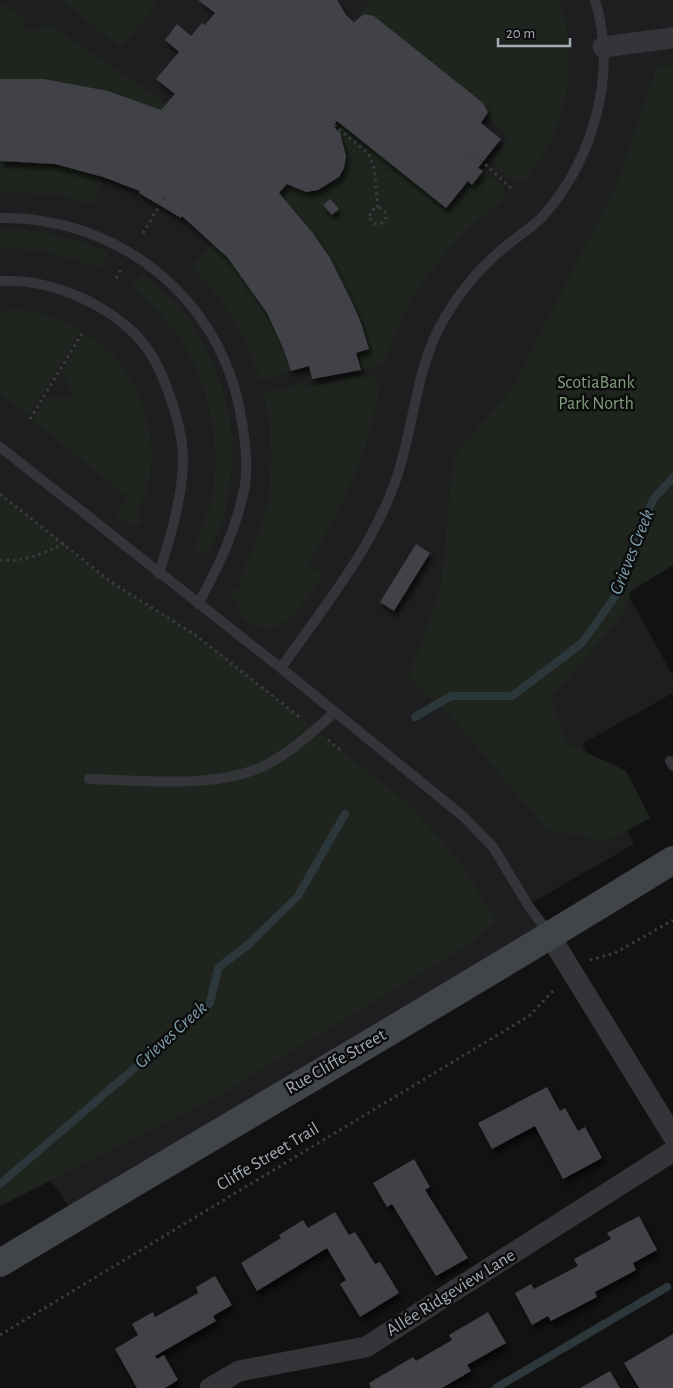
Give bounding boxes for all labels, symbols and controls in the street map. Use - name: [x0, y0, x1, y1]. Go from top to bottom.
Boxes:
- scale bar: [498, 15, 570, 47]
- text: 20 m: [506, 26, 535, 41]
- park label: ScotiaBank Park North: [557, 374, 636, 413]
- water label: Grieves Creek: [606, 507, 658, 597]
- water label: Grieves Creek: [131, 998, 211, 1072]
- street label: Rue Cliffe Street: [283, 1026, 389, 1098]
- street label: Cliffe Street Trail: [214, 1119, 322, 1195]
- street label: Allée Ridgeview Lane: [383, 1246, 519, 1340]

